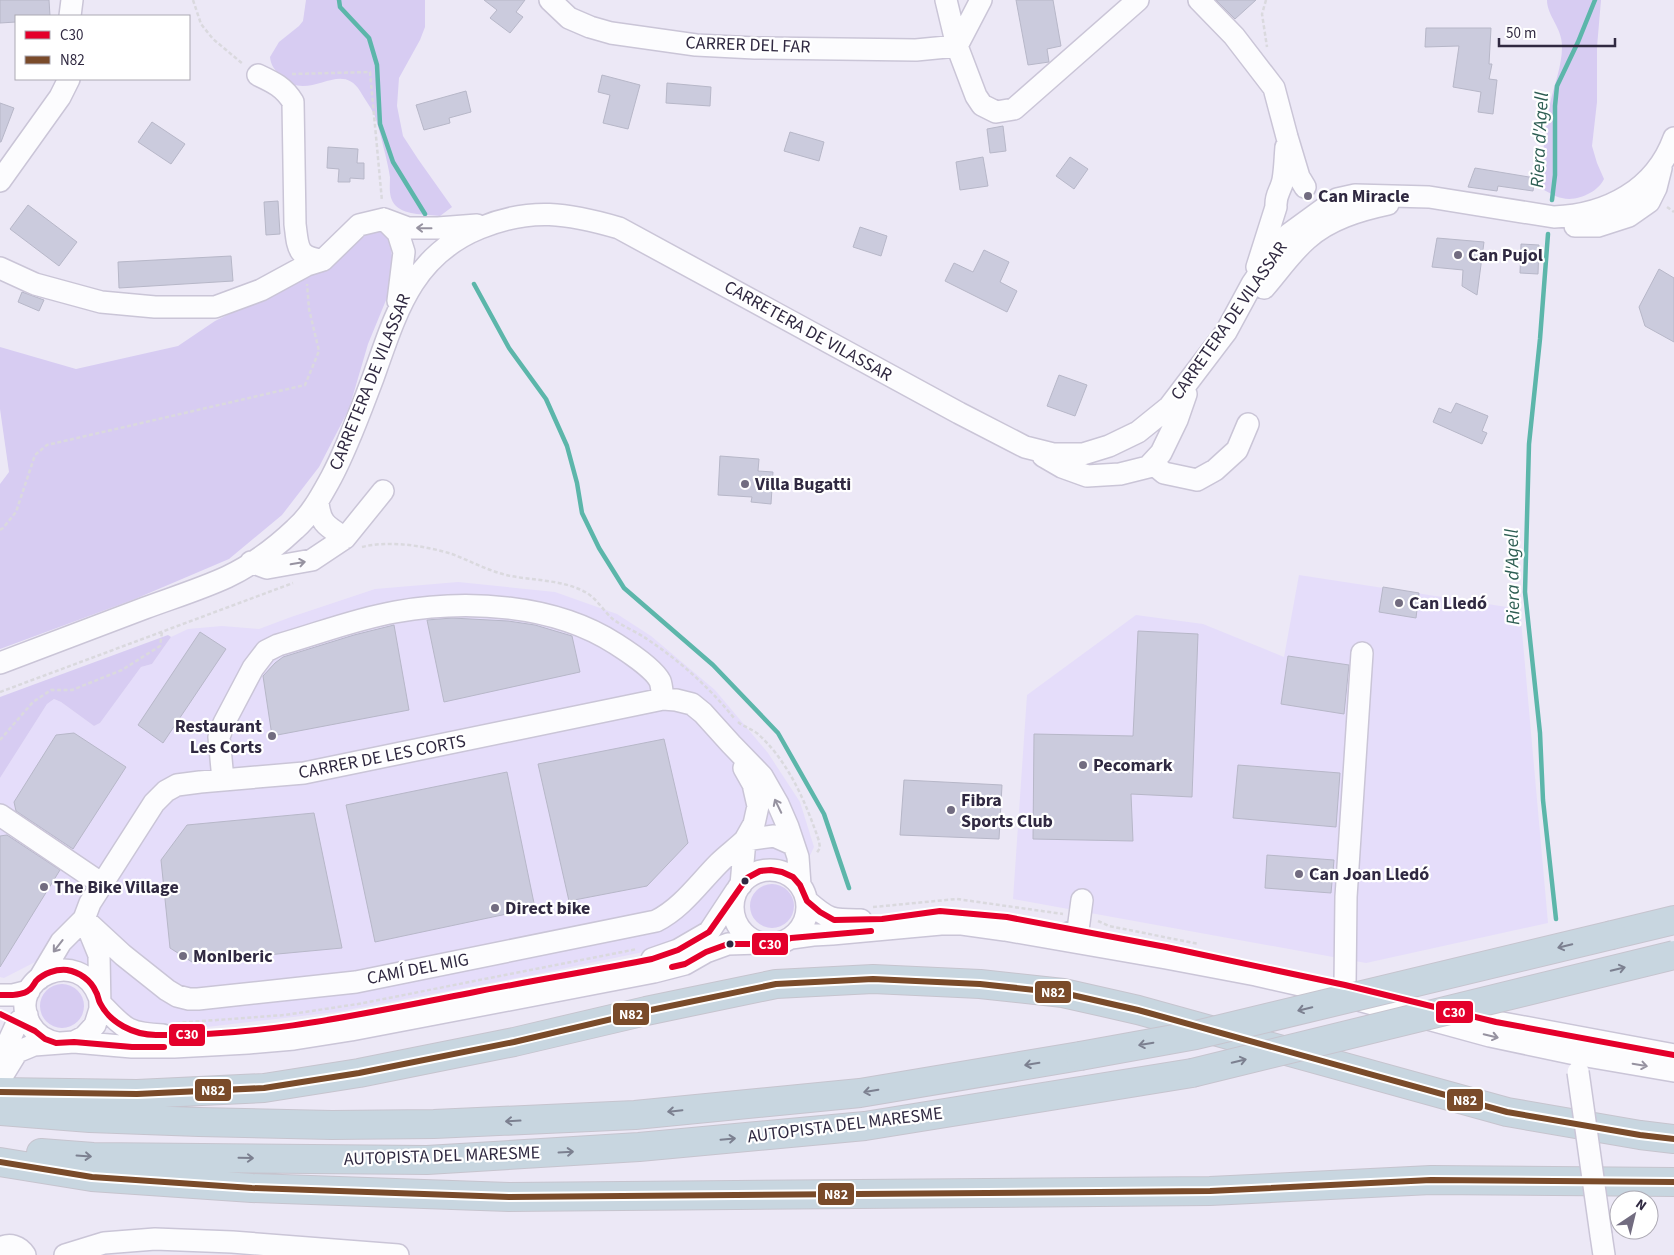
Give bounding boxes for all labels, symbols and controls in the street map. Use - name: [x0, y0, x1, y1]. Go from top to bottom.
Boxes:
- legend: [15, 15, 190, 80]
- scale bar: [1499, 15, 1615, 47]
- text: 50 m: [1506, 23, 1536, 44]
- text: C30: [60, 25, 83, 46]
- street label: CARRER DEL FAR: [685, 30, 811, 60]
- text: N82: [60, 50, 85, 71]
- water label: Riera d'Agell: [1524, 91, 1556, 189]
- place label: Can Miracle: [1318, 184, 1410, 209]
- marker: Can Miracle: [1302, 190, 1314, 202]
- one-way arrow: [416, 223, 432, 233]
- street label: CARRETERA DE VILASSAR: [1165, 237, 1293, 405]
- place label: Can Pujol: [1468, 243, 1543, 268]
- marker: Can Pujol: [1452, 249, 1464, 261]
- street label: CARRETERA DE VILASSAR: [720, 274, 896, 388]
- street label: CARRETERA DE VILASSAR: [323, 290, 417, 474]
- place label: Villa Bugatti: [754, 472, 851, 497]
- marker: Villa Bugatti: [739, 478, 751, 490]
- water label: Riera d'Agell: [1499, 528, 1527, 625]
- one-way arrow: [290, 557, 306, 567]
- place label: Can Lledó: [1409, 591, 1487, 616]
- marker: Can Lledó: [1393, 597, 1405, 609]
- place label: Restaurant Les Corts: [175, 714, 262, 760]
- street label: CARRER DE LES CORTS: [296, 729, 468, 785]
- marker: Restaurant Les Corts: [266, 730, 278, 742]
- place label: Pecomark: [1093, 753, 1173, 778]
- marker: Pecomark: [1077, 759, 1089, 771]
- place label: Fibra Sports Club: [961, 788, 1053, 834]
- one-way arrow: [773, 798, 783, 813]
- marker: Fibra Sports Club: [945, 804, 957, 816]
- place label: Can Joan Lledó: [1309, 862, 1429, 887]
- marker: Can Joan Lledó: [1293, 868, 1305, 880]
- place label: The Bike Village: [54, 875, 179, 900]
- unlabelled marker: [740, 876, 750, 886]
- marker: The Bike Village: [38, 881, 50, 893]
- place label: Direct bike: [505, 896, 590, 921]
- marker: Direct bike: [489, 902, 501, 914]
- line badge: C30: [751, 932, 789, 956]
- text: C30: [759, 935, 781, 955]
- one-way arrow: [53, 939, 63, 953]
- unlabelled marker: [725, 939, 735, 949]
- one-way arrow: [1557, 942, 1573, 951]
- place label: MonIberic: [193, 944, 273, 969]
- street label: CAMÍ DEL MIG: [365, 947, 471, 991]
- marker: MonIberic: [177, 950, 189, 962]
- one-way arrow: [1610, 963, 1626, 973]
- line badge: N82: [1034, 980, 1072, 1004]
- text: N82: [1041, 983, 1065, 1003]
- line badge: C30: [1435, 1000, 1474, 1024]
- line badge: N82: [612, 1002, 650, 1026]
- text: C30: [1443, 1003, 1465, 1023]
- text: N82: [619, 1005, 643, 1025]
- one-way arrow: [1297, 1005, 1313, 1014]
- line badge: C30: [168, 1023, 206, 1047]
- text: C30: [176, 1025, 198, 1045]
- one-way arrow: [1483, 1032, 1499, 1041]
- one-way arrow: [1138, 1040, 1154, 1050]
- one-way arrow: [1231, 1056, 1247, 1065]
- one-way arrow: [1024, 1060, 1040, 1070]
- one-way arrow: [1632, 1061, 1648, 1071]
- line badge: N82: [194, 1078, 232, 1102]
- text: N82: [201, 1081, 225, 1101]
- one-way arrow: [864, 1086, 880, 1096]
- line badge: N82: [1446, 1088, 1484, 1112]
- text: N82: [1453, 1091, 1477, 1111]
- street label: AUTOPISTA DEL MARESME: [746, 1101, 944, 1149]
- one-way arrow: [667, 1106, 683, 1116]
- one-way arrow: [505, 1116, 521, 1125]
- one-way arrow: [719, 1134, 735, 1144]
- street label: AUTOPISTA DEL MARESME: [343, 1140, 541, 1172]
- one-way arrow: [558, 1147, 574, 1156]
- one-way arrow: [75, 1151, 91, 1161]
- one-way arrow: [238, 1153, 254, 1163]
- line badge: N82: [817, 1182, 855, 1206]
- text: N82: [824, 1185, 848, 1205]
- north arrow: [1609, 1190, 1659, 1240]
- text: N: [1631, 1194, 1650, 1216]

